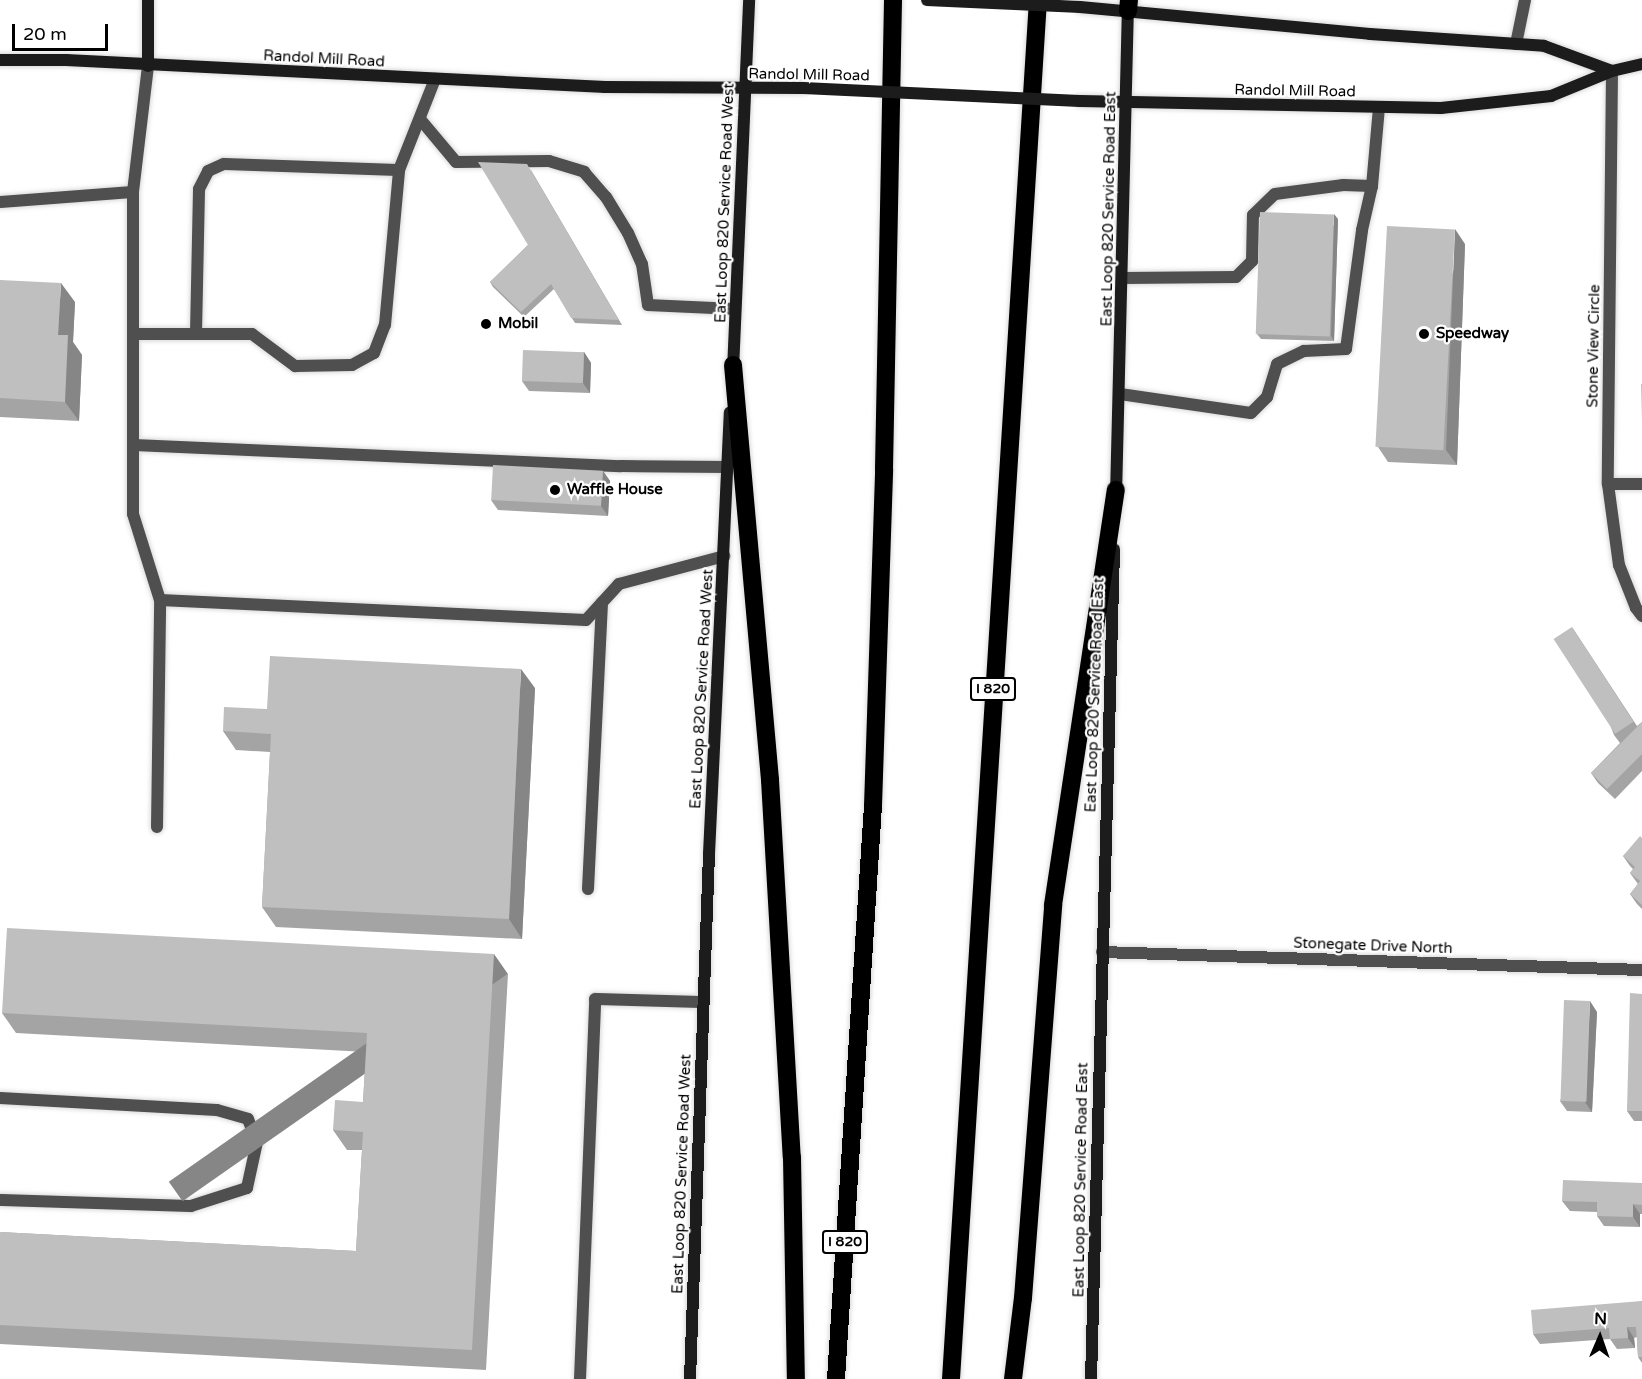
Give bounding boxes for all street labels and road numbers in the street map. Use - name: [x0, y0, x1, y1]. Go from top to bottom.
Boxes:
- street label: Randol Mill Road: [263, 47, 385, 71]
- street label: Randol Mill Road: [748, 65, 870, 85]
- street label: Randol Mill Road: [1234, 81, 1356, 101]
- street label: East Loop 820 Service Road West: [712, 83, 738, 323]
- street label: East Loop 820 Service Road East: [1098, 91, 1120, 327]
- street label: Stone View Circle: [1584, 284, 1604, 408]
- street label: East Loop 820 Service Road West: [687, 569, 717, 809]
- street label: East Loop 820 Service Road East: [1082, 577, 1108, 813]
- road number: I 820: [969, 678, 1017, 700]
- street label: Stonegate Drive North: [1293, 934, 1453, 958]
- street label: East Loop 820 Service Road West: [669, 1054, 695, 1294]
- street label: East Loop 820 Service Road East: [1070, 1062, 1092, 1298]
- road number: I 820: [821, 1231, 869, 1253]

